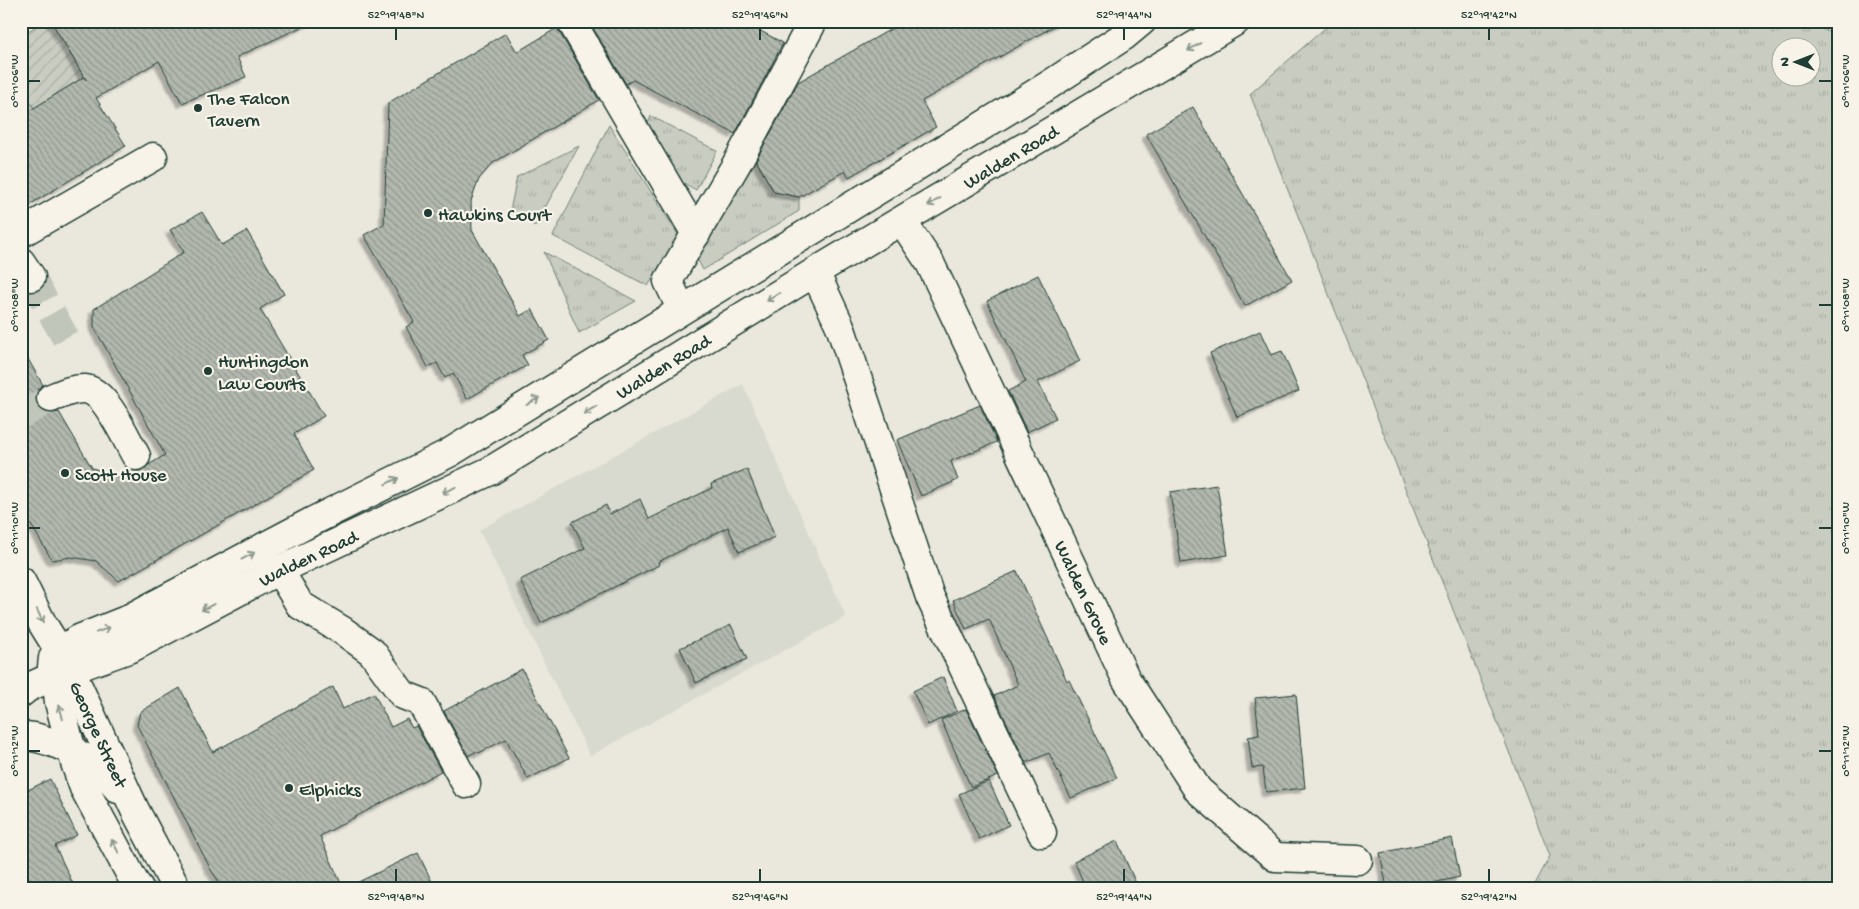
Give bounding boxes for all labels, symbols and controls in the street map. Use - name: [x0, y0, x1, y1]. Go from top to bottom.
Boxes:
- text: 52°19'48"N: [368, 9, 424, 23]
- text: 52°19'46"N: [732, 9, 788, 23]
- text: 52°19'44"N: [1096, 9, 1152, 23]
- text: 52°19'42"N: [1461, 9, 1517, 23]
- north arrow: [1772, 38, 1822, 88]
- one-way arrow: [1187, 42, 1202, 52]
- text: 0°11'06"W: [9, 54, 23, 108]
- text: 0°11'06"W: [1840, 54, 1854, 108]
- text: N: [1777, 57, 1794, 67]
- place label: The Falcon Tavern: [207, 89, 290, 134]
- marker: The Falcon Tavern: [192, 102, 204, 114]
- street label: Walden Road: [960, 120, 1065, 196]
- one-way arrow: [928, 197, 942, 207]
- place label: Hawkins Court: [438, 205, 553, 228]
- marker: Hawkins Court: [422, 207, 434, 219]
- text: 0°11'08"W: [9, 278, 23, 332]
- text: 0°11'08"W: [1840, 278, 1854, 332]
- one-way arrow: [767, 293, 781, 303]
- street label: Walden Road: [613, 330, 718, 406]
- place label: Huntingdon Law Courts: [218, 352, 309, 397]
- marker: Huntingdon Law Courts: [202, 365, 214, 377]
- one-way arrow: [526, 396, 540, 406]
- one-way arrow: [583, 404, 597, 415]
- place label: Scott House: [75, 465, 167, 488]
- marker: Scott House: [59, 467, 71, 479]
- one-way arrow: [384, 476, 399, 486]
- one-way arrow: [442, 486, 457, 495]
- text: 0°11'10"W: [9, 502, 23, 554]
- text: 0°11'10"W: [1840, 502, 1854, 554]
- street label: Walden Road: [256, 526, 364, 594]
- street label: Walden Grove: [1047, 538, 1116, 649]
- one-way arrow: [240, 551, 255, 561]
- one-way arrow: [201, 602, 216, 612]
- one-way arrow: [35, 609, 45, 624]
- one-way arrow: [95, 625, 110, 634]
- street label: George Street: [62, 678, 132, 794]
- one-way arrow: [56, 705, 65, 721]
- text: 0°11'12"W: [9, 726, 23, 776]
- text: 0°11'12"W: [1840, 726, 1854, 776]
- place label: Elphicks: [299, 780, 362, 803]
- marker: Elphicks: [283, 782, 295, 794]
- one-way arrow: [110, 839, 119, 854]
- text: 52°19'48"N: [368, 891, 424, 905]
- text: 52°19'46"N: [732, 891, 788, 905]
- text: 52°19'44"N: [1096, 891, 1152, 905]
- text: 52°19'42"N: [1461, 891, 1517, 905]

